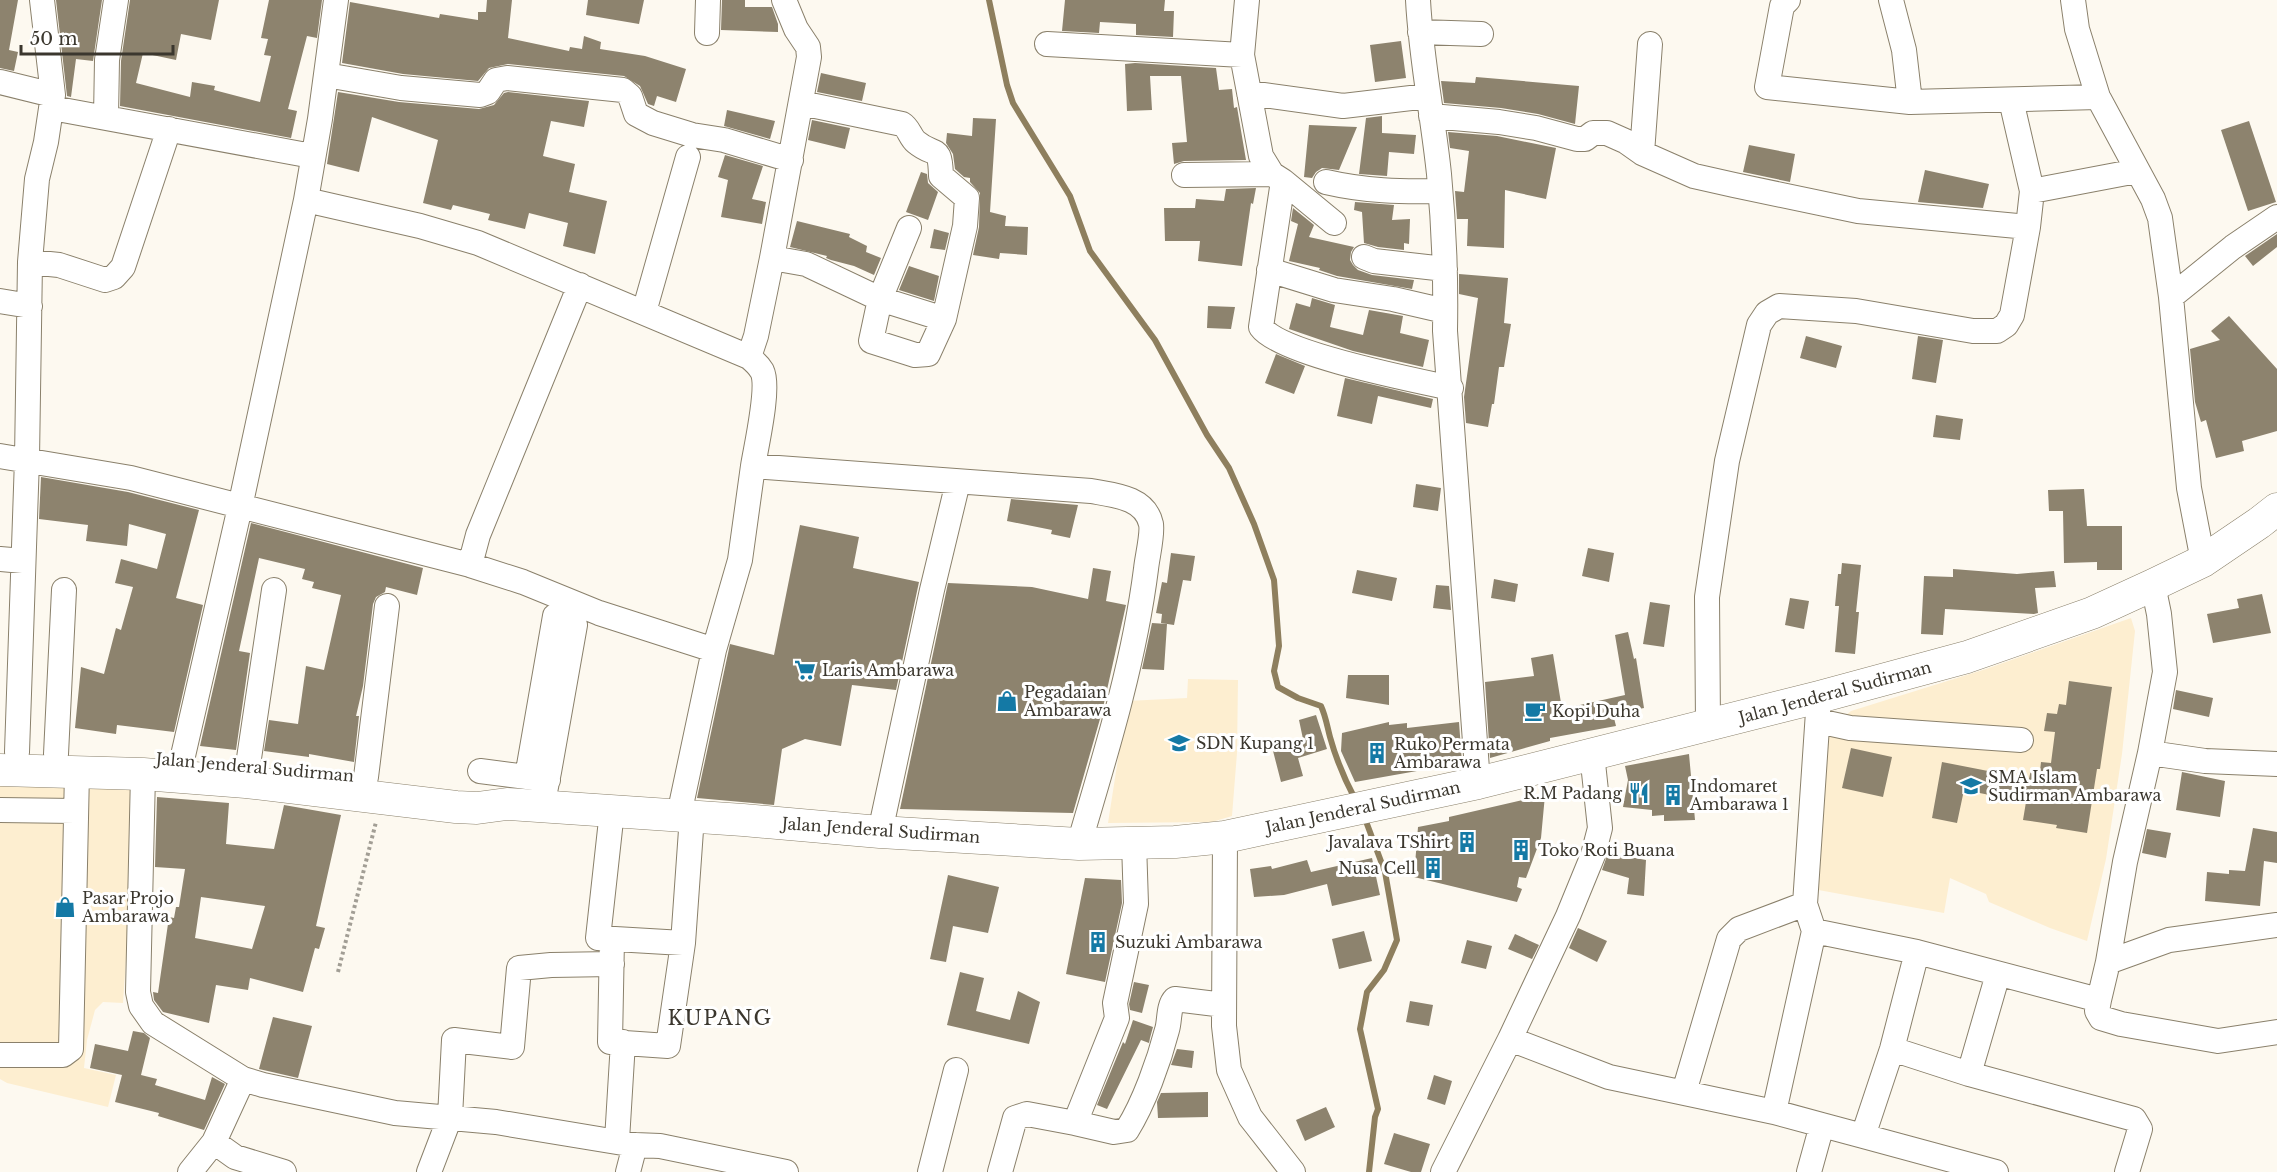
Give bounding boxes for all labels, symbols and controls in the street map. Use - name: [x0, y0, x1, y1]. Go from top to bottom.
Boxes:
- scale bar: [21, 18, 172, 56]
- text: 50 m: [30, 28, 78, 50]
- street label: Jalan Jenderal Sudirman: [1735, 657, 1934, 728]
- supermarket icon: Laris Ambarawa: [793, 658, 817, 682]
- place label: Laris Ambarawa: [822, 660, 954, 680]
- place label: Pegadaian Ambarawa: [1023, 682, 1111, 720]
- shop icon: Pegadaian Ambarawa: [995, 689, 1019, 713]
- cafe icon: Kopi Duha: [1523, 699, 1547, 723]
- place label: Kopi Duha: [1552, 701, 1640, 721]
- school or university icon: SDN Kupang 1: [1167, 731, 1191, 755]
- place label: SDN Kupang 1: [1196, 733, 1314, 753]
- place label: Ruko Permata Ambarawa: [1393, 734, 1510, 772]
- building icon: Ruko Permata Ambarawa: [1365, 741, 1389, 765]
- street label: Jalan Jenderal Sudirman: [153, 748, 355, 786]
- place label: SMA Islam Sudirman Ambarawa: [1988, 767, 2161, 805]
- school or university icon: SMA Islam Sudirman Ambarawa: [1959, 774, 1983, 798]
- place label: Indomaret Ambarawa 1: [1689, 776, 1789, 814]
- street label: Jalan Jenderal Sudirman: [1262, 777, 1462, 838]
- restaurant icon: R.M Padang: [1627, 781, 1651, 805]
- place label: R.M Padang: [1523, 783, 1622, 803]
- building icon: Indomaret Ambarawa 1: [1661, 783, 1685, 807]
- street label: Jalan Jenderal Sudirman: [779, 813, 981, 847]
- building icon: Javalava TShirt: [1455, 830, 1479, 854]
- place label: Javalava TShirt: [1326, 832, 1450, 852]
- building icon: Toko Roti Buana: [1509, 838, 1533, 862]
- place label: Toko Roti Buana: [1538, 840, 1675, 860]
- building icon: Nusa Cell: [1421, 856, 1445, 880]
- place label: Nusa Cell: [1338, 858, 1416, 878]
- place label: Pasar Projo Ambarawa: [81, 888, 174, 926]
- shop icon: Pasar Projo Ambarawa: [53, 895, 77, 919]
- building icon: Suzuki Ambarawa: [1086, 930, 1110, 954]
- place label: Suzuki Ambarawa: [1115, 932, 1262, 952]
- district label: KUPANG: [667, 1006, 773, 1030]

